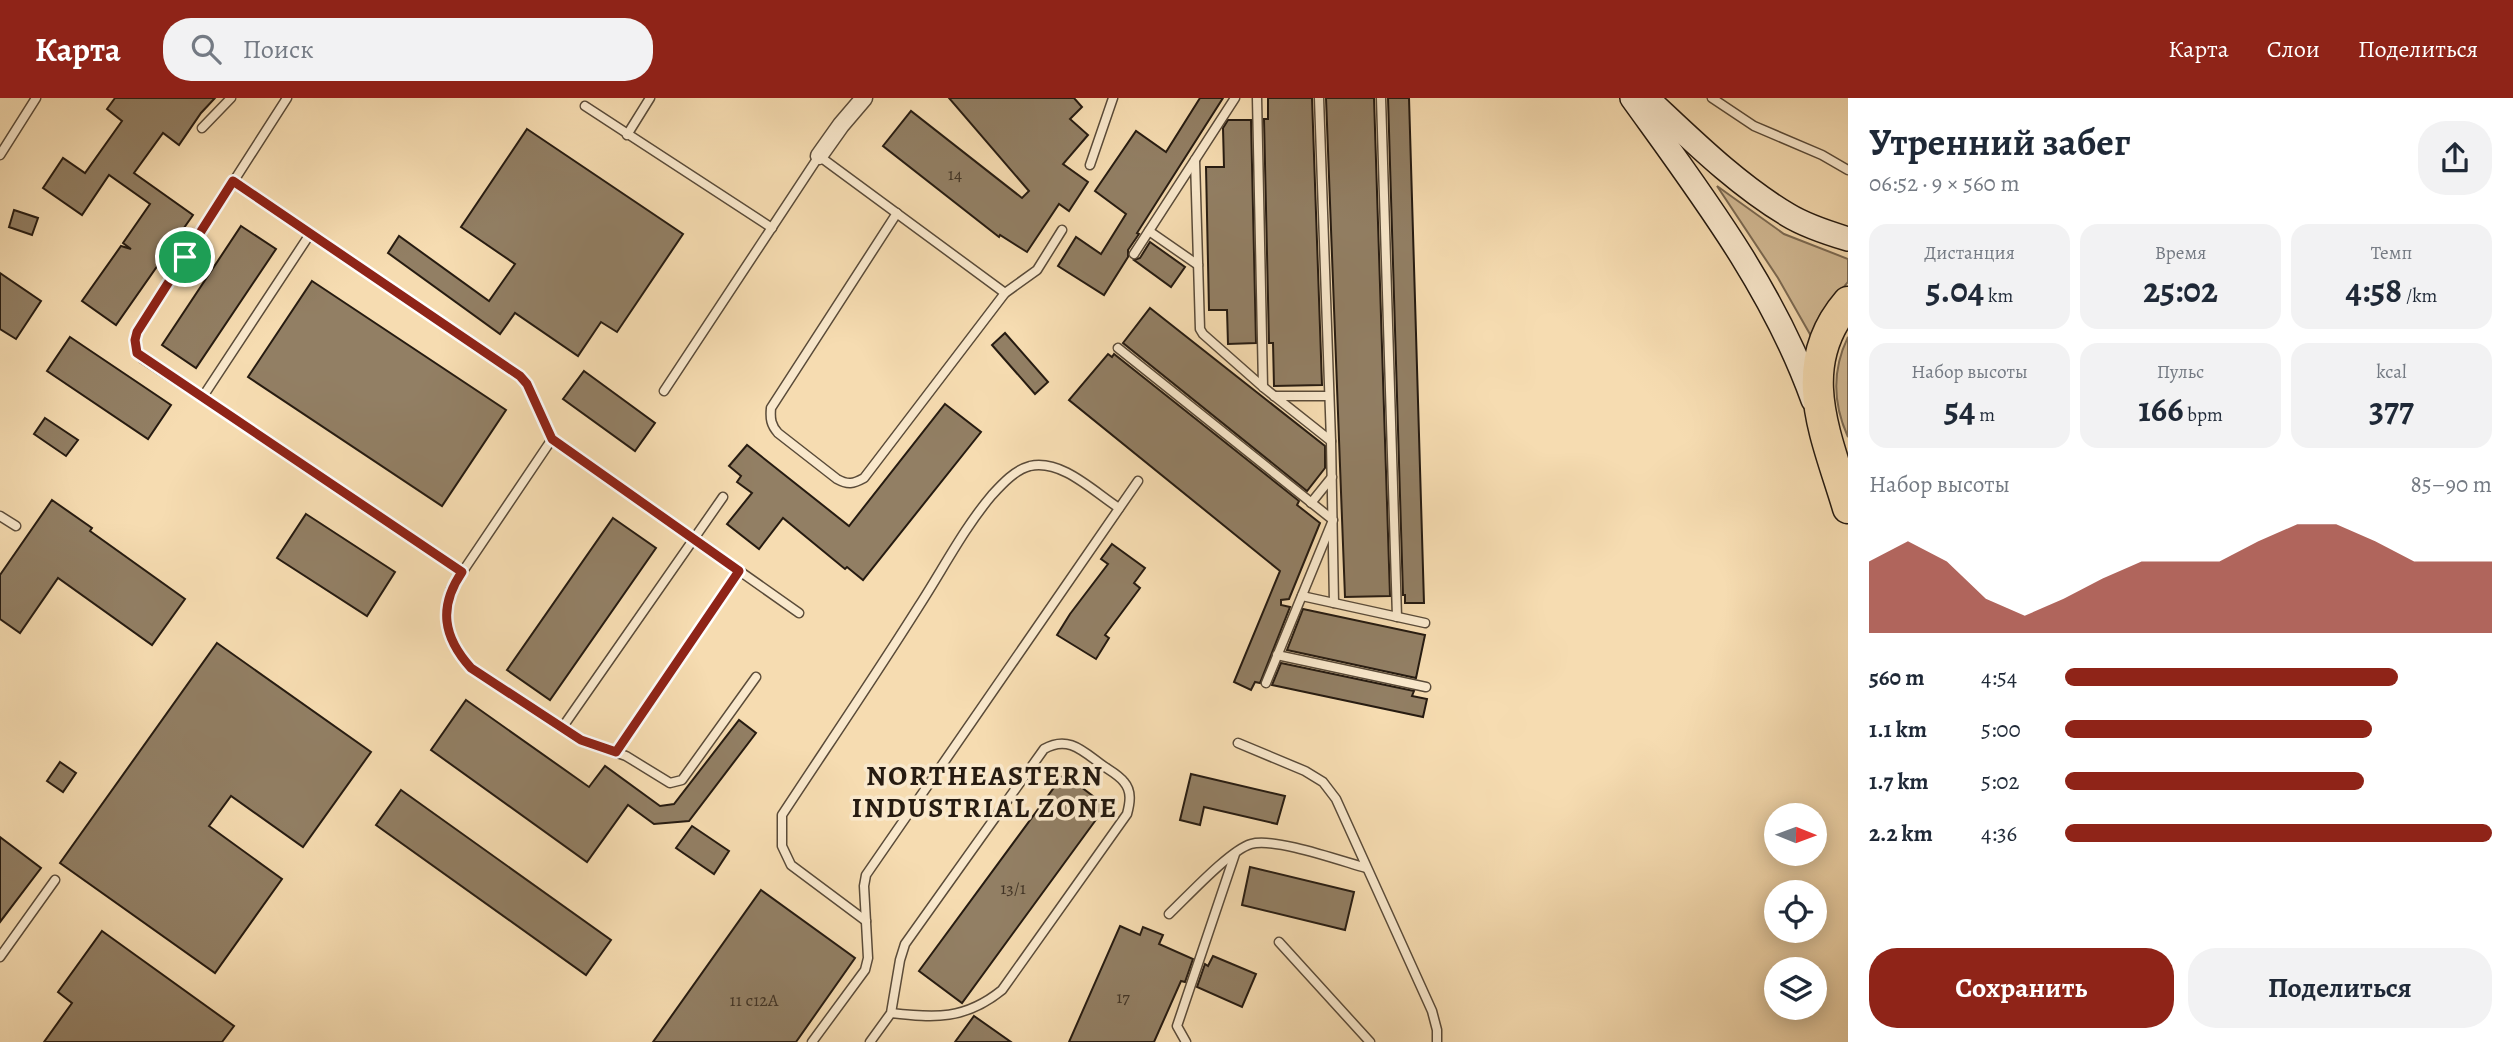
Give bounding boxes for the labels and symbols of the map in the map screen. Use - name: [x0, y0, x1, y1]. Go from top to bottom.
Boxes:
- house number: 14: [948, 162, 962, 186]
- pin: [155, 227, 215, 287]
- district label: NORTHEASTERN INDUSTRIAL ZONE: [852, 757, 1118, 827]
- north arrow: [1764, 803, 1827, 866]
- house number: 13/1: [1000, 876, 1026, 900]
- house number: 17: [1116, 985, 1130, 1009]
- house number: 11 с12А: [730, 988, 779, 1012]

